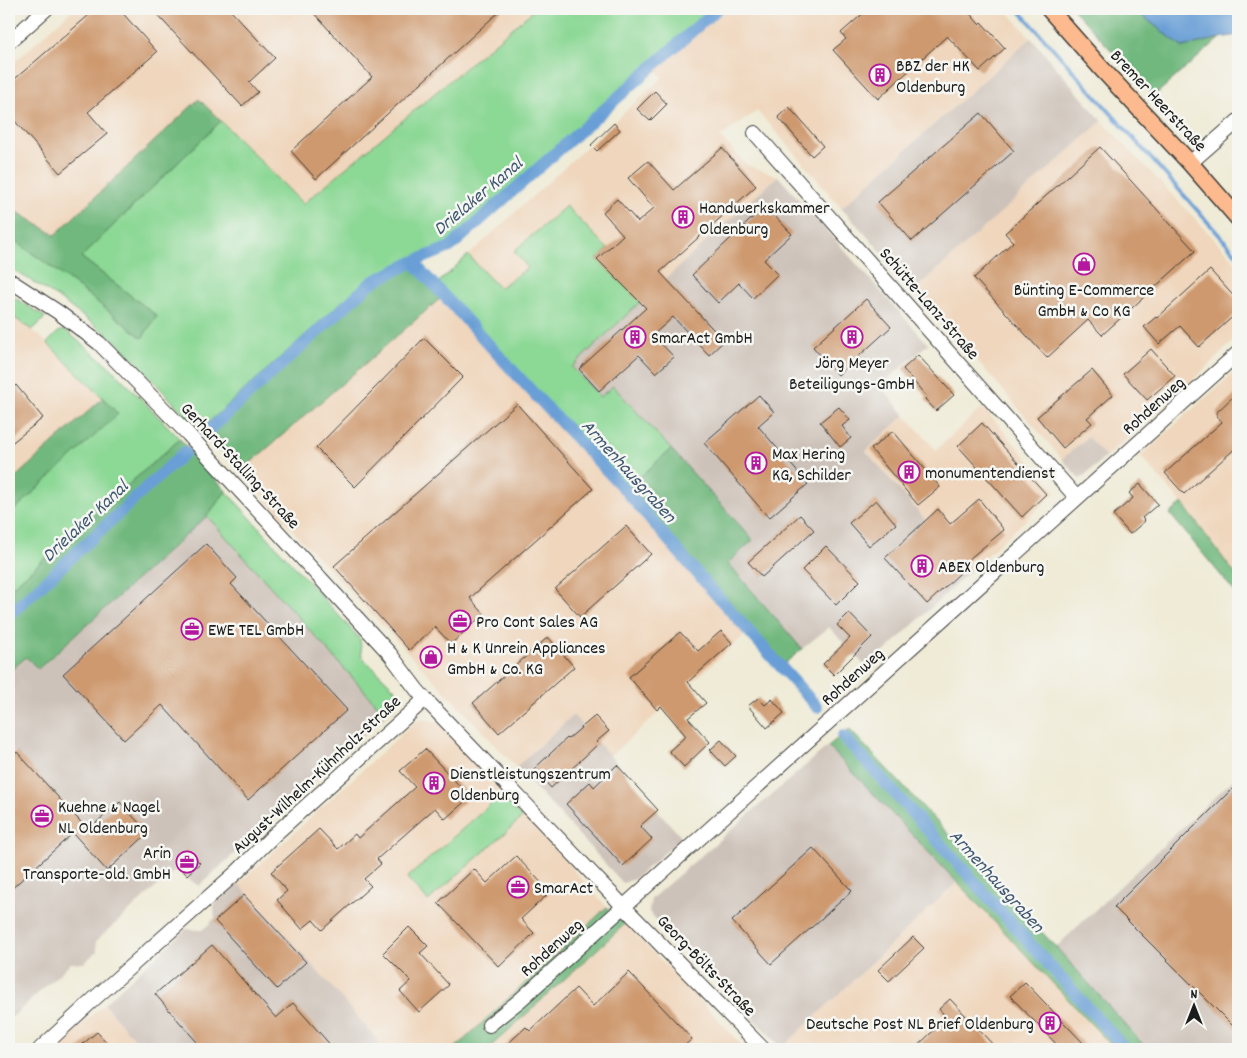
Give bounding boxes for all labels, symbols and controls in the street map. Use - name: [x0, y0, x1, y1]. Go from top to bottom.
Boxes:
- street label: Bremer Heerstraße: [1103, 45, 1211, 158]
- place label: BBZ der HK Oldenburg: [896, 55, 970, 101]
- building icon: BBZ der HK Oldenburg: [868, 63, 892, 87]
- water label: Drielaker Kanal: [429, 151, 531, 243]
- place label: Handwerkskammer Oldenburg: [699, 197, 830, 243]
- building icon: Handwerkskammer Oldenburg: [671, 205, 695, 229]
- street label: Schütte-Lanz-Straße: [872, 243, 984, 366]
- shop icon: Bünting E-Commerce GmbH & Co KG: [1072, 252, 1096, 276]
- place label: Bünting E-Commerce GmbH & Co KG: [1014, 279, 1154, 325]
- building icon: SmarAct GmbH: [623, 325, 647, 349]
- building icon: Jörg Meyer Beteiligungs-GmbH: [840, 325, 864, 349]
- place label: SmarAct GmbH: [651, 327, 753, 352]
- place label: Jörg Meyer Beteiligungs-GmbH: [789, 352, 915, 398]
- street label: Rohdenweg: [1118, 372, 1192, 442]
- street label: Gerhard-Stalling-Straße: [174, 398, 305, 536]
- water label: Armenhausgraben: [574, 415, 682, 531]
- place label: Max Hering KG, Schilder: [772, 443, 851, 489]
- building icon: Max Hering KG, Schilder: [744, 451, 768, 475]
- building icon: monumentendienst: [897, 460, 921, 484]
- place label: monumentendienst: [925, 462, 1055, 487]
- water label: Drielaker Kanal: [37, 474, 137, 570]
- building icon: ABEX Oldenburg: [910, 554, 934, 578]
- place label: ABEX Oldenburg: [938, 556, 1045, 581]
- office icon: Pro Cont Sales AG: [448, 609, 472, 633]
- place label: Pro Cont Sales AG: [476, 611, 598, 636]
- office icon: EWE TEL GmbH: [180, 617, 204, 641]
- place label: EWE TEL GmbH: [208, 619, 304, 644]
- place label: H & K Unrein Appliances GmbH & Co. KG: [447, 637, 606, 683]
- street label: Rohdenweg: [817, 643, 891, 713]
- shop icon: H & K Unrein Appliances GmbH & Co. KG: [419, 645, 443, 669]
- street label: August-Wilhelm-Kühnholz-Straße: [228, 691, 408, 861]
- place label: Dienstleistungszentrum Oldenburg: [450, 763, 611, 809]
- building icon: Dienstleistungszentrum Oldenburg: [422, 771, 446, 795]
- place label: Kuehne & Nagel NL Oldenburg: [58, 796, 161, 842]
- office icon: Kuehne & Nagel NL Oldenburg: [30, 804, 54, 828]
- water label: Armenhausgraben: [942, 825, 1050, 941]
- place label: Arin Transporte-old. GmbH: [23, 842, 171, 888]
- office icon: Arin Transporte-old. GmbH: [175, 850, 199, 874]
- office icon: SmarAct: [506, 875, 530, 899]
- place label: SmarAct: [534, 877, 593, 902]
- street label: Georg-Bölts-Straße: [650, 910, 760, 1023]
- street label: Rohdenweg: [516, 914, 590, 984]
- north arrow: [1170, 980, 1220, 1030]
- text: N: [1191, 985, 1198, 1005]
- building icon: Deutsche Post NL Brief Oldenburg: [1038, 1011, 1062, 1035]
- place label: Deutsche Post NL Brief Oldenburg: [806, 1013, 1034, 1038]

